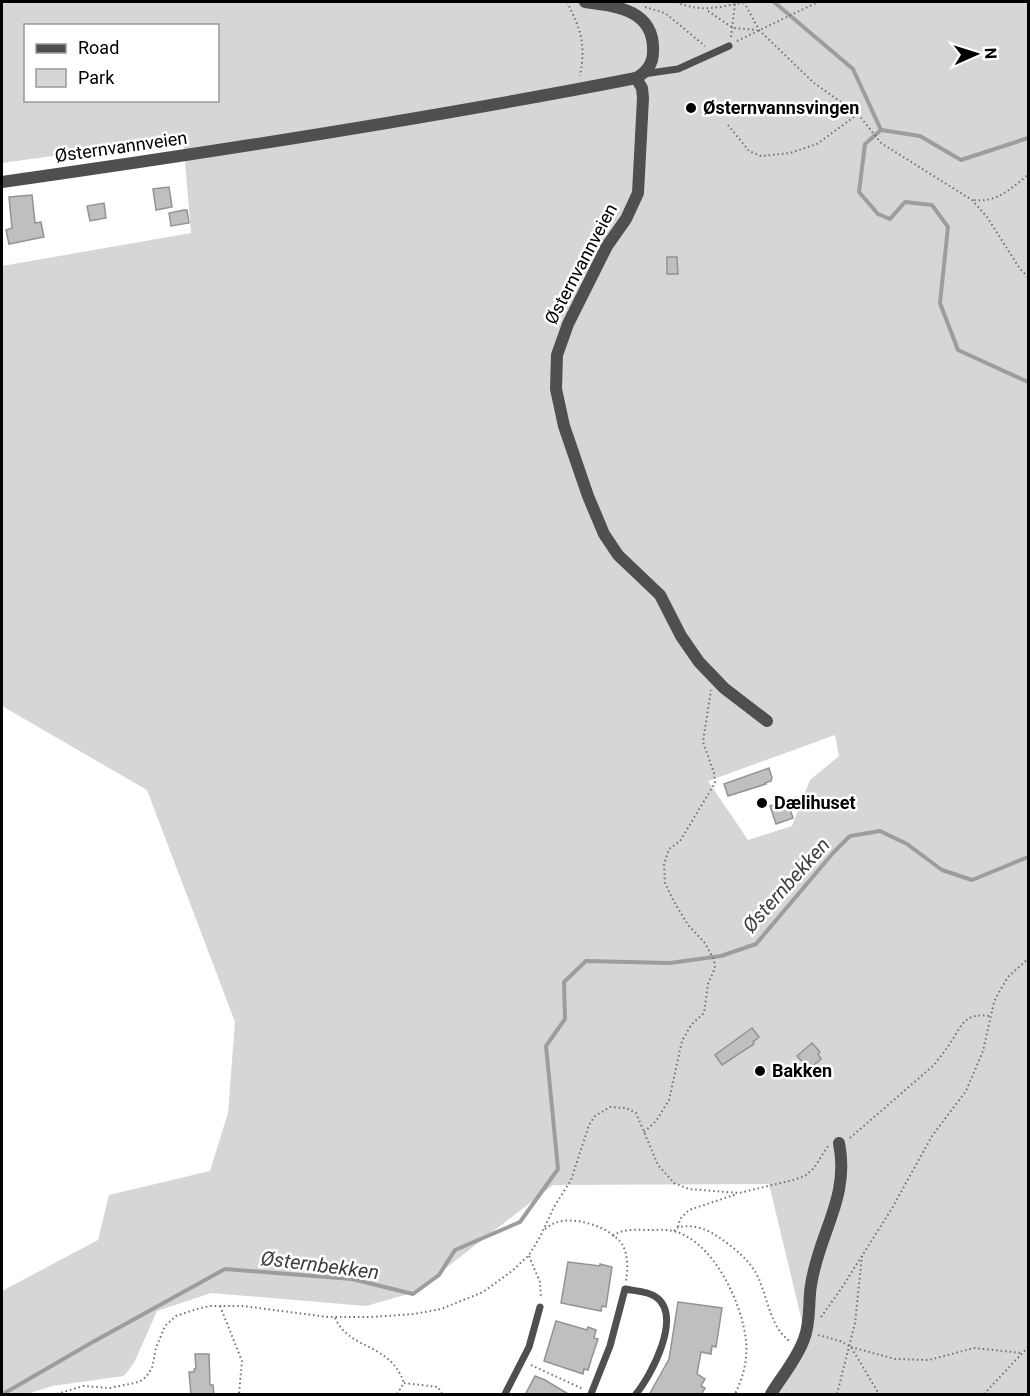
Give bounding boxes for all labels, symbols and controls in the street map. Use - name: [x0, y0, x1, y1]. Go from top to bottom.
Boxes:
- legend: [24, 24, 219, 102]
- north arrow: [946, 24, 1006, 84]
- text: Road: [78, 37, 119, 58]
- text: N: [981, 47, 1000, 59]
- text: Park: [78, 67, 115, 88]
- place label: Østernvannsvingen: [703, 97, 859, 118]
- marker: Østernvannsvingen: [684, 101, 698, 115]
- street label: Østernvannveien: [53, 127, 188, 166]
- street label: Østernvannveien: [540, 200, 621, 328]
- place label: Dælihuset: [774, 792, 856, 813]
- marker: Dælihuset: [755, 796, 769, 810]
- water label: Østernbekken: [737, 833, 835, 937]
- place label: Bakken: [772, 1060, 832, 1081]
- marker: Bakken: [753, 1064, 767, 1078]
- water label: Østernbekken: [260, 1246, 380, 1284]

